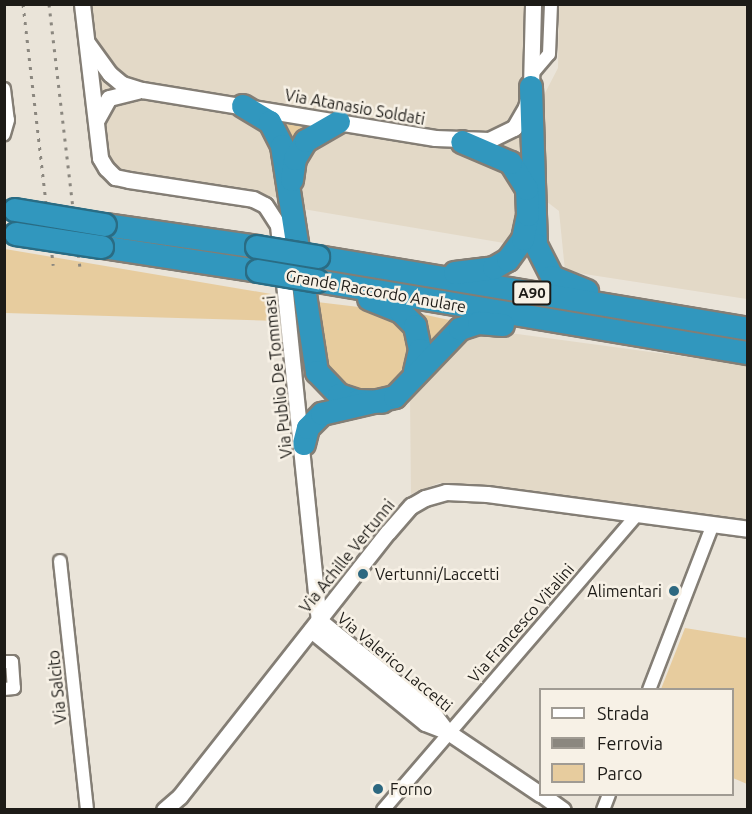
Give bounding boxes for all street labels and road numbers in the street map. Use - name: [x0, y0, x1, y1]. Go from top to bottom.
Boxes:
- street label: Via Atanasio Soldati: [283, 85, 427, 129]
- street label: Grande Raccordo Anulare: [284, 266, 468, 316]
- road number: A90: [511, 281, 553, 305]
- street label: Via Publio De Tommasi: [260, 295, 296, 459]
- street label: Via Achille Vertunni: [295, 495, 399, 617]
- street label: Via Francesco Vitalini: [464, 559, 578, 687]
- street label: Via Valerico Laccetti: [334, 608, 456, 716]
- street label: Via Salcito: [44, 649, 70, 725]

